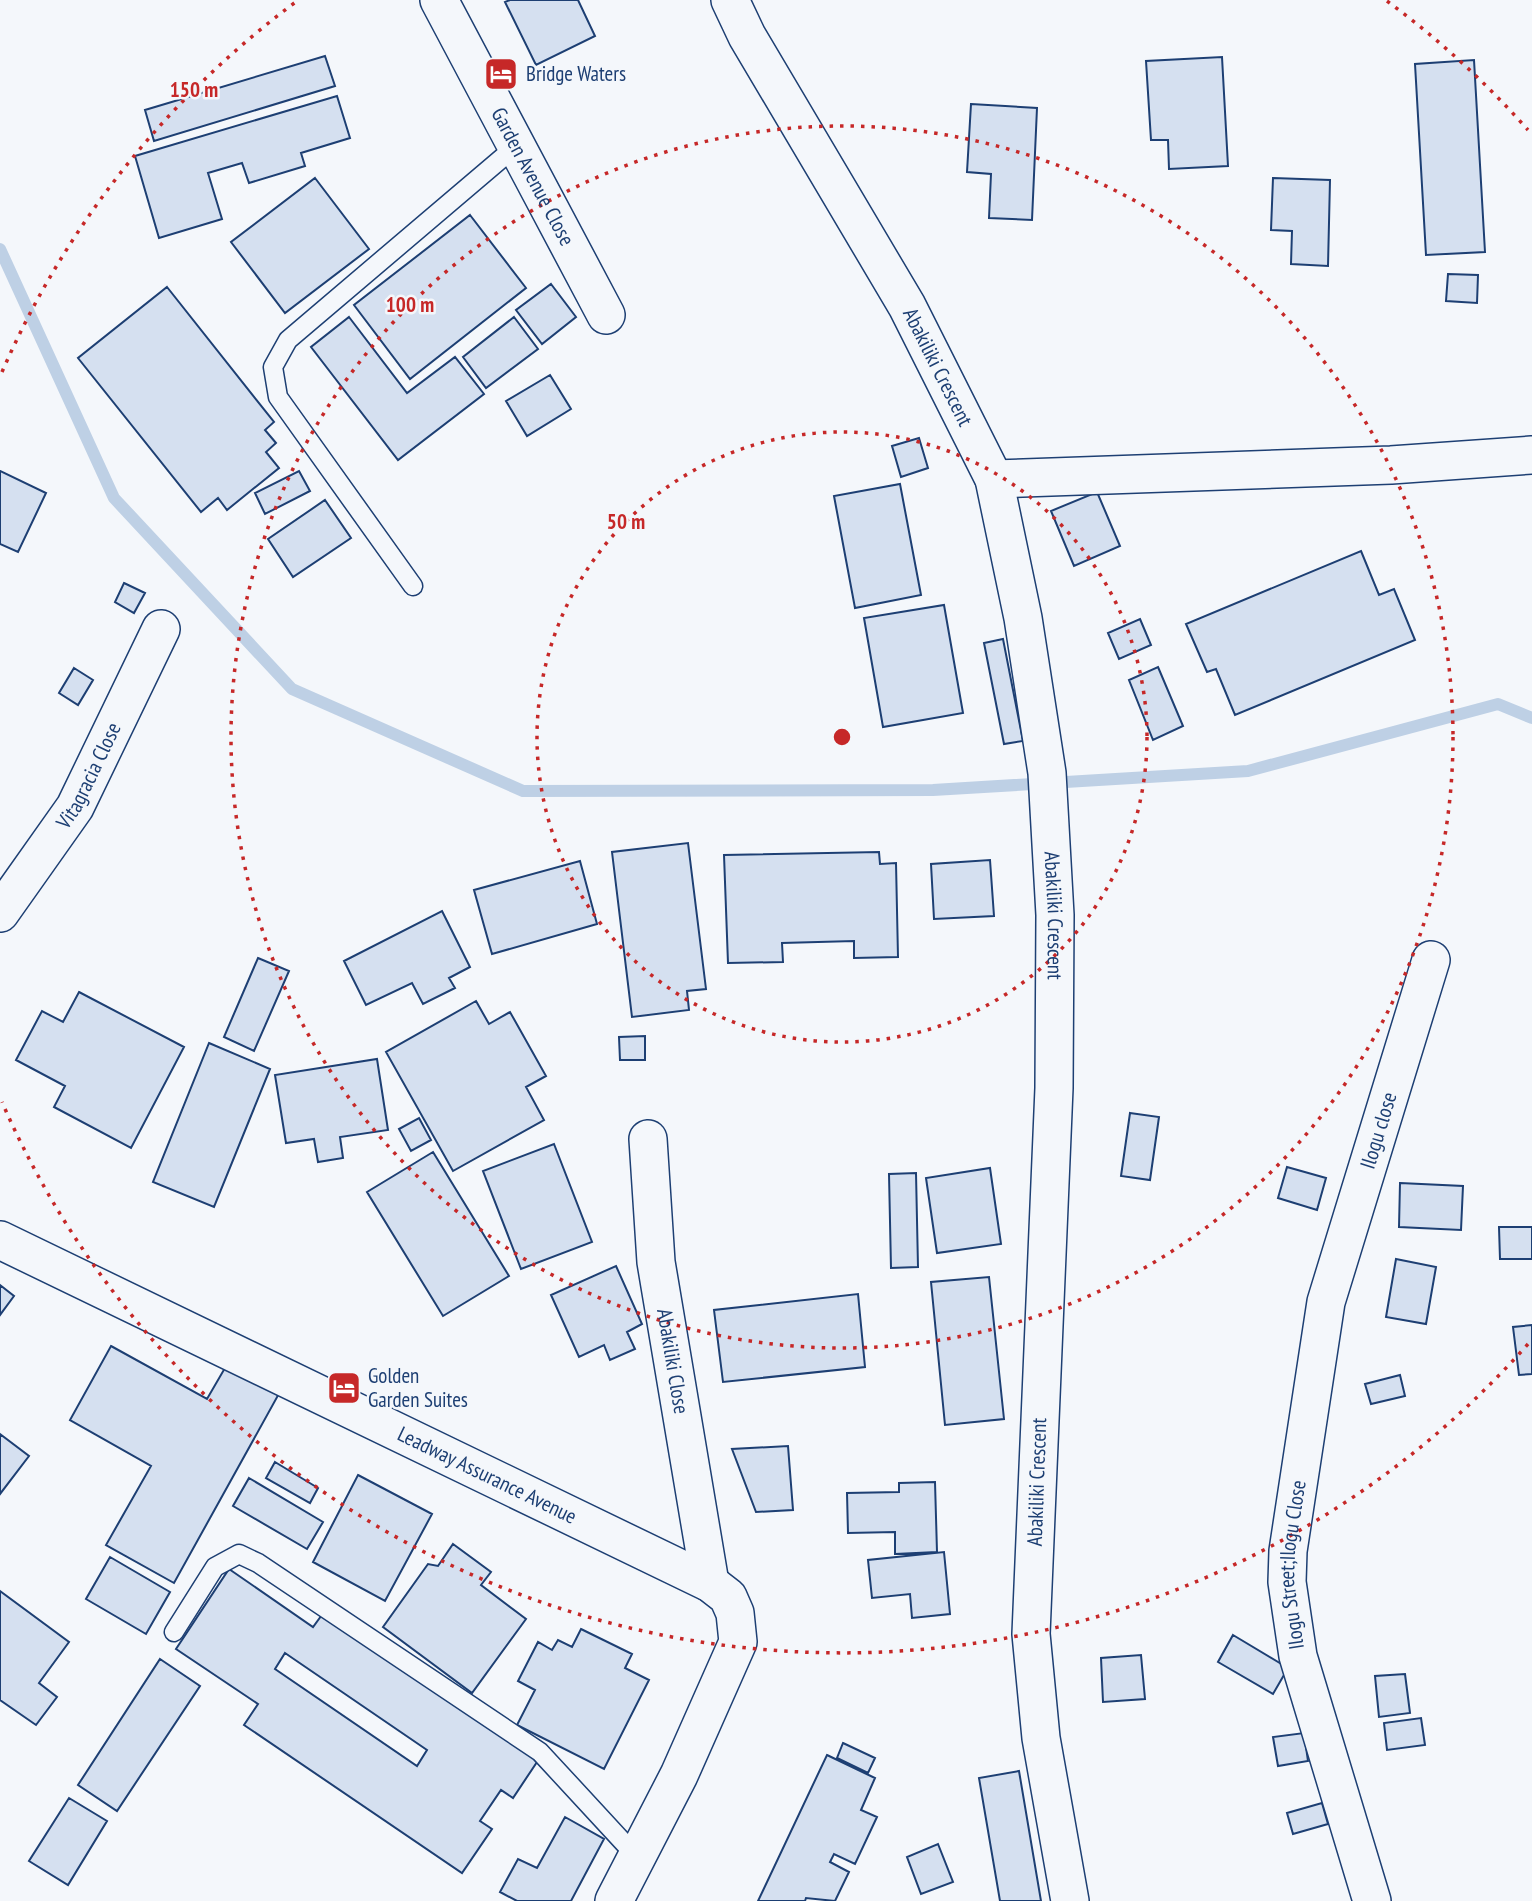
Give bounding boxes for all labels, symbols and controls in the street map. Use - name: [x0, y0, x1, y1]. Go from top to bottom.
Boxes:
- hotel icon: Bridge Waters: [482, 55, 520, 93]
- place label: Bridge Waters: [526, 60, 626, 87]
- text: 150 m: [170, 76, 218, 103]
- street label: Garden Avenue Close: [485, 103, 581, 250]
- text: 100 m: [386, 291, 434, 318]
- street label: Abakiliki Crescent: [897, 303, 979, 431]
- text: 50 m: [607, 508, 645, 535]
- street label: Vitagracia Close: [49, 718, 127, 835]
- centre of rings: [830, 725, 854, 749]
- street label: Abakiliki Crescent: [1038, 851, 1069, 980]
- street label: Ilogu close: [1354, 1089, 1403, 1172]
- street label: Abakiliki Close: [651, 1307, 695, 1416]
- place label: Golden Garden Suites: [368, 1362, 468, 1413]
- hotel icon: Golden Garden Suites: [325, 1369, 363, 1407]
- street label: Abakiliki Crescent: [1021, 1417, 1052, 1547]
- street label: Leadway Assurance Avenue: [393, 1420, 581, 1530]
- street label: Ilogu Street;Ilogu Close: [1273, 1478, 1312, 1651]

